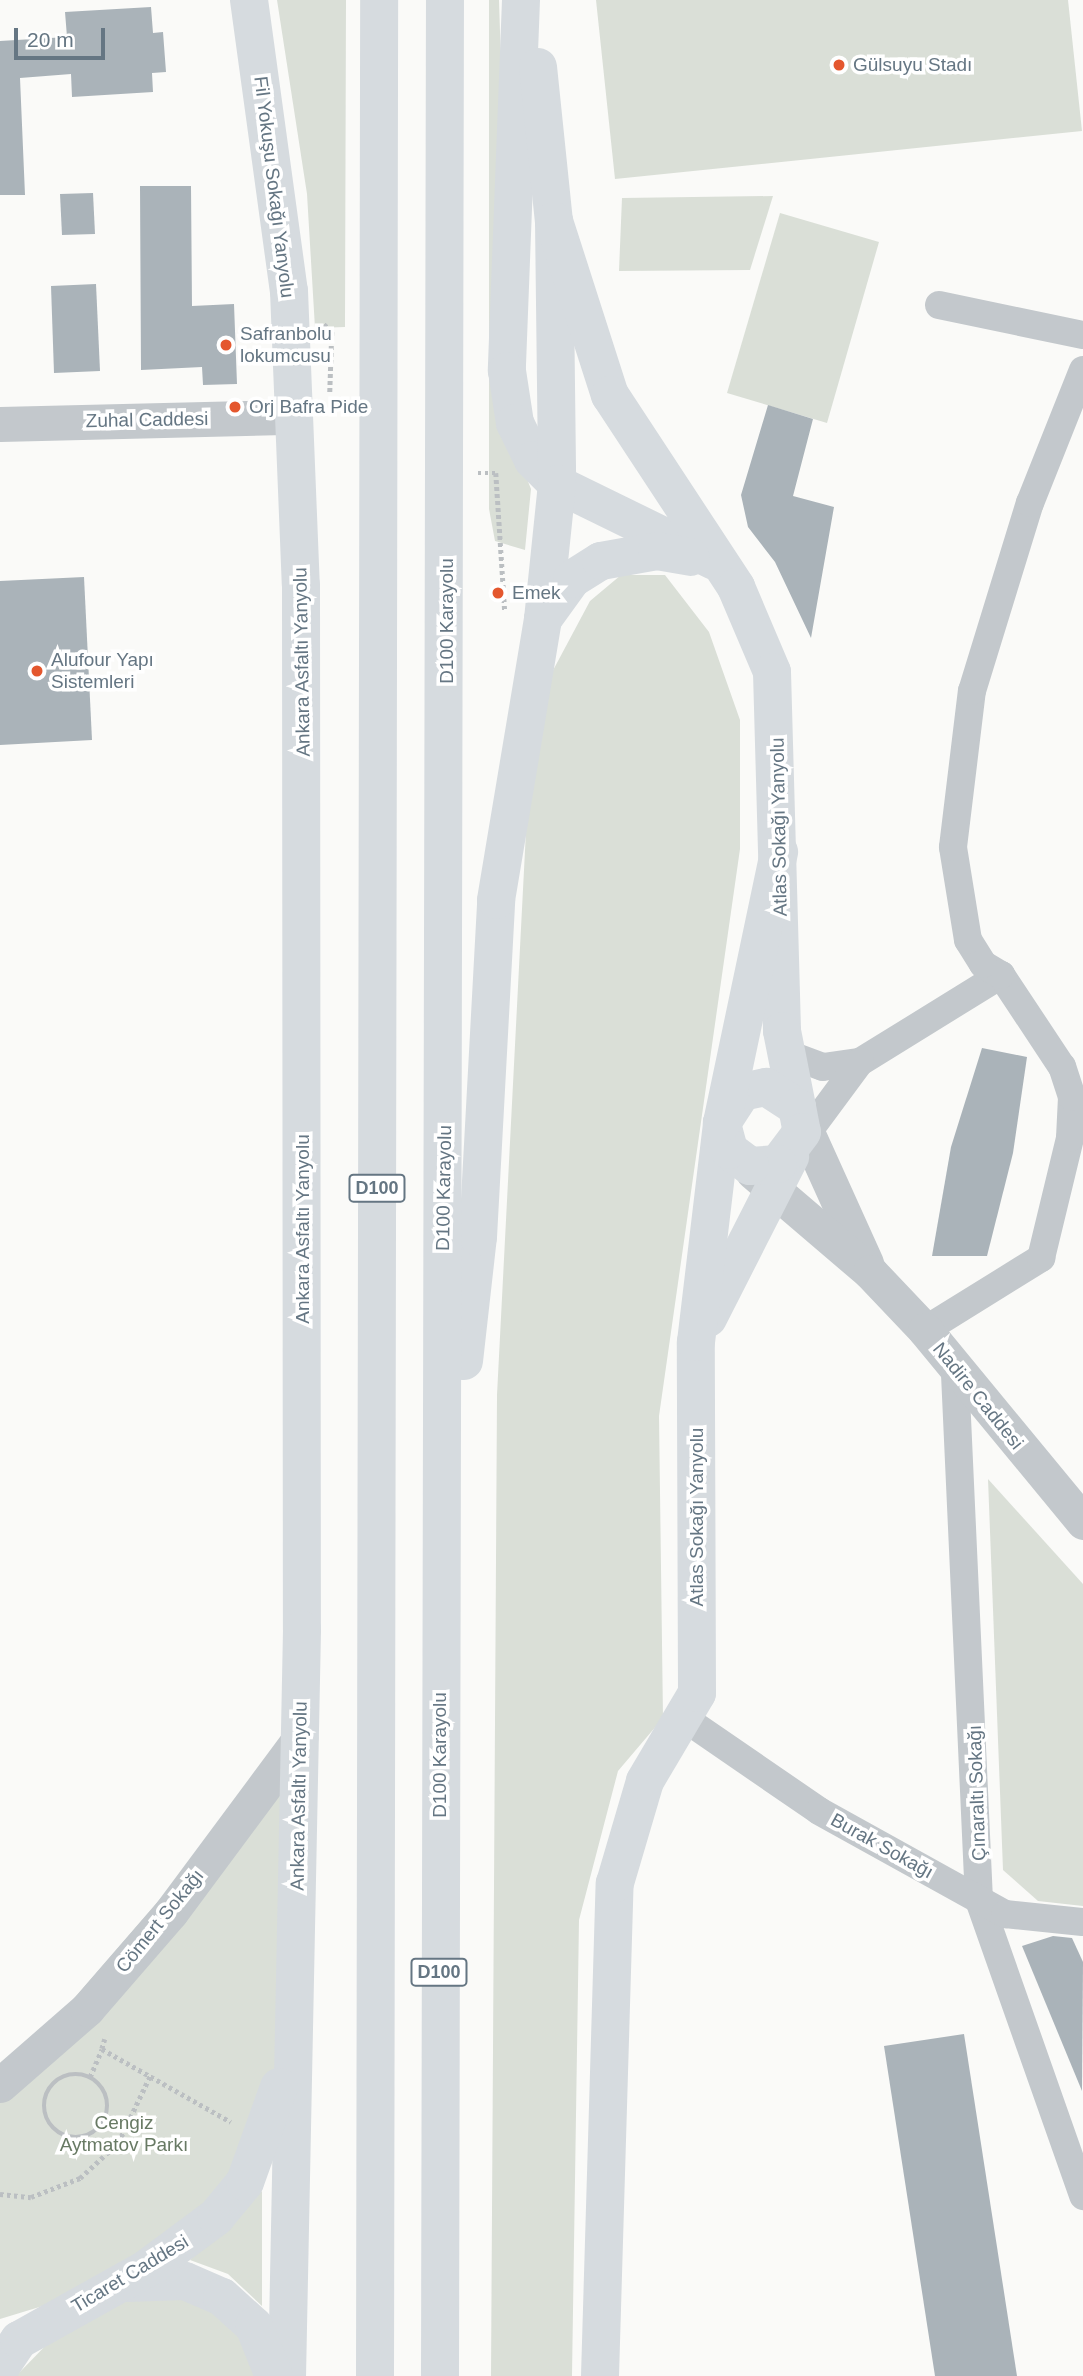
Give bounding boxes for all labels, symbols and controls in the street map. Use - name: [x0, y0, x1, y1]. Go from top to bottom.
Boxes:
- scale bar: [18, 14, 108, 58]
- text: 20 m: [27, 28, 74, 51]
- place label: Gülsuyu Stadı: [853, 54, 972, 76]
- marker: Gülsuyu Stadı: [831, 57, 847, 73]
- street label: Fil Yokuşu Sokağı Yanyolu: [249, 74, 299, 300]
- place label: Safranbolu lokumcusu: [240, 323, 332, 367]
- marker: Safranbolu lokumcusu: [218, 337, 234, 353]
- place label: Orj Bafra Pide: [249, 396, 368, 418]
- marker: Orj Bafra Pide: [227, 399, 243, 415]
- street label: Zuhal Caddesi: [86, 408, 208, 432]
- street label: D100 Karayolu: [436, 558, 458, 684]
- street label: Ankara Asfaltı Yanyolu: [289, 566, 315, 758]
- place label: Emek: [512, 582, 561, 604]
- marker: Emek: [490, 585, 506, 601]
- place label: Alufour Yapı Sistemleri: [51, 649, 154, 693]
- marker: Alufour Yapı Sistemleri: [29, 663, 45, 679]
- street label: Atlas Sokağı Yanyolu: [766, 737, 792, 917]
- street label: D100 Karayolu: [432, 1125, 456, 1251]
- street label: Ankara Asfaltı Yanyolu: [292, 1134, 314, 1324]
- road number: D100: [347, 1174, 407, 1203]
- street label: Nadire Caddesi: [928, 1338, 1028, 1454]
- street label: Atlas Sokağı Yanyolu: [686, 1427, 708, 1607]
- street label: D100 Karayolu: [429, 1692, 451, 1818]
- street label: Ankara Asfaltı Yanyolu: [286, 1700, 312, 1892]
- street label: Çınaraltı Sokağı: [963, 1725, 991, 1861]
- street label: Burak Sokağı: [827, 1808, 937, 1884]
- street label: Cömert Sokağı: [111, 1865, 209, 1977]
- road number: D100: [409, 1958, 469, 1986]
- park label: Cengiz Aytmatov Parkı: [60, 2112, 188, 2156]
- street label: Ticaret Caddesi: [67, 2230, 193, 2318]

